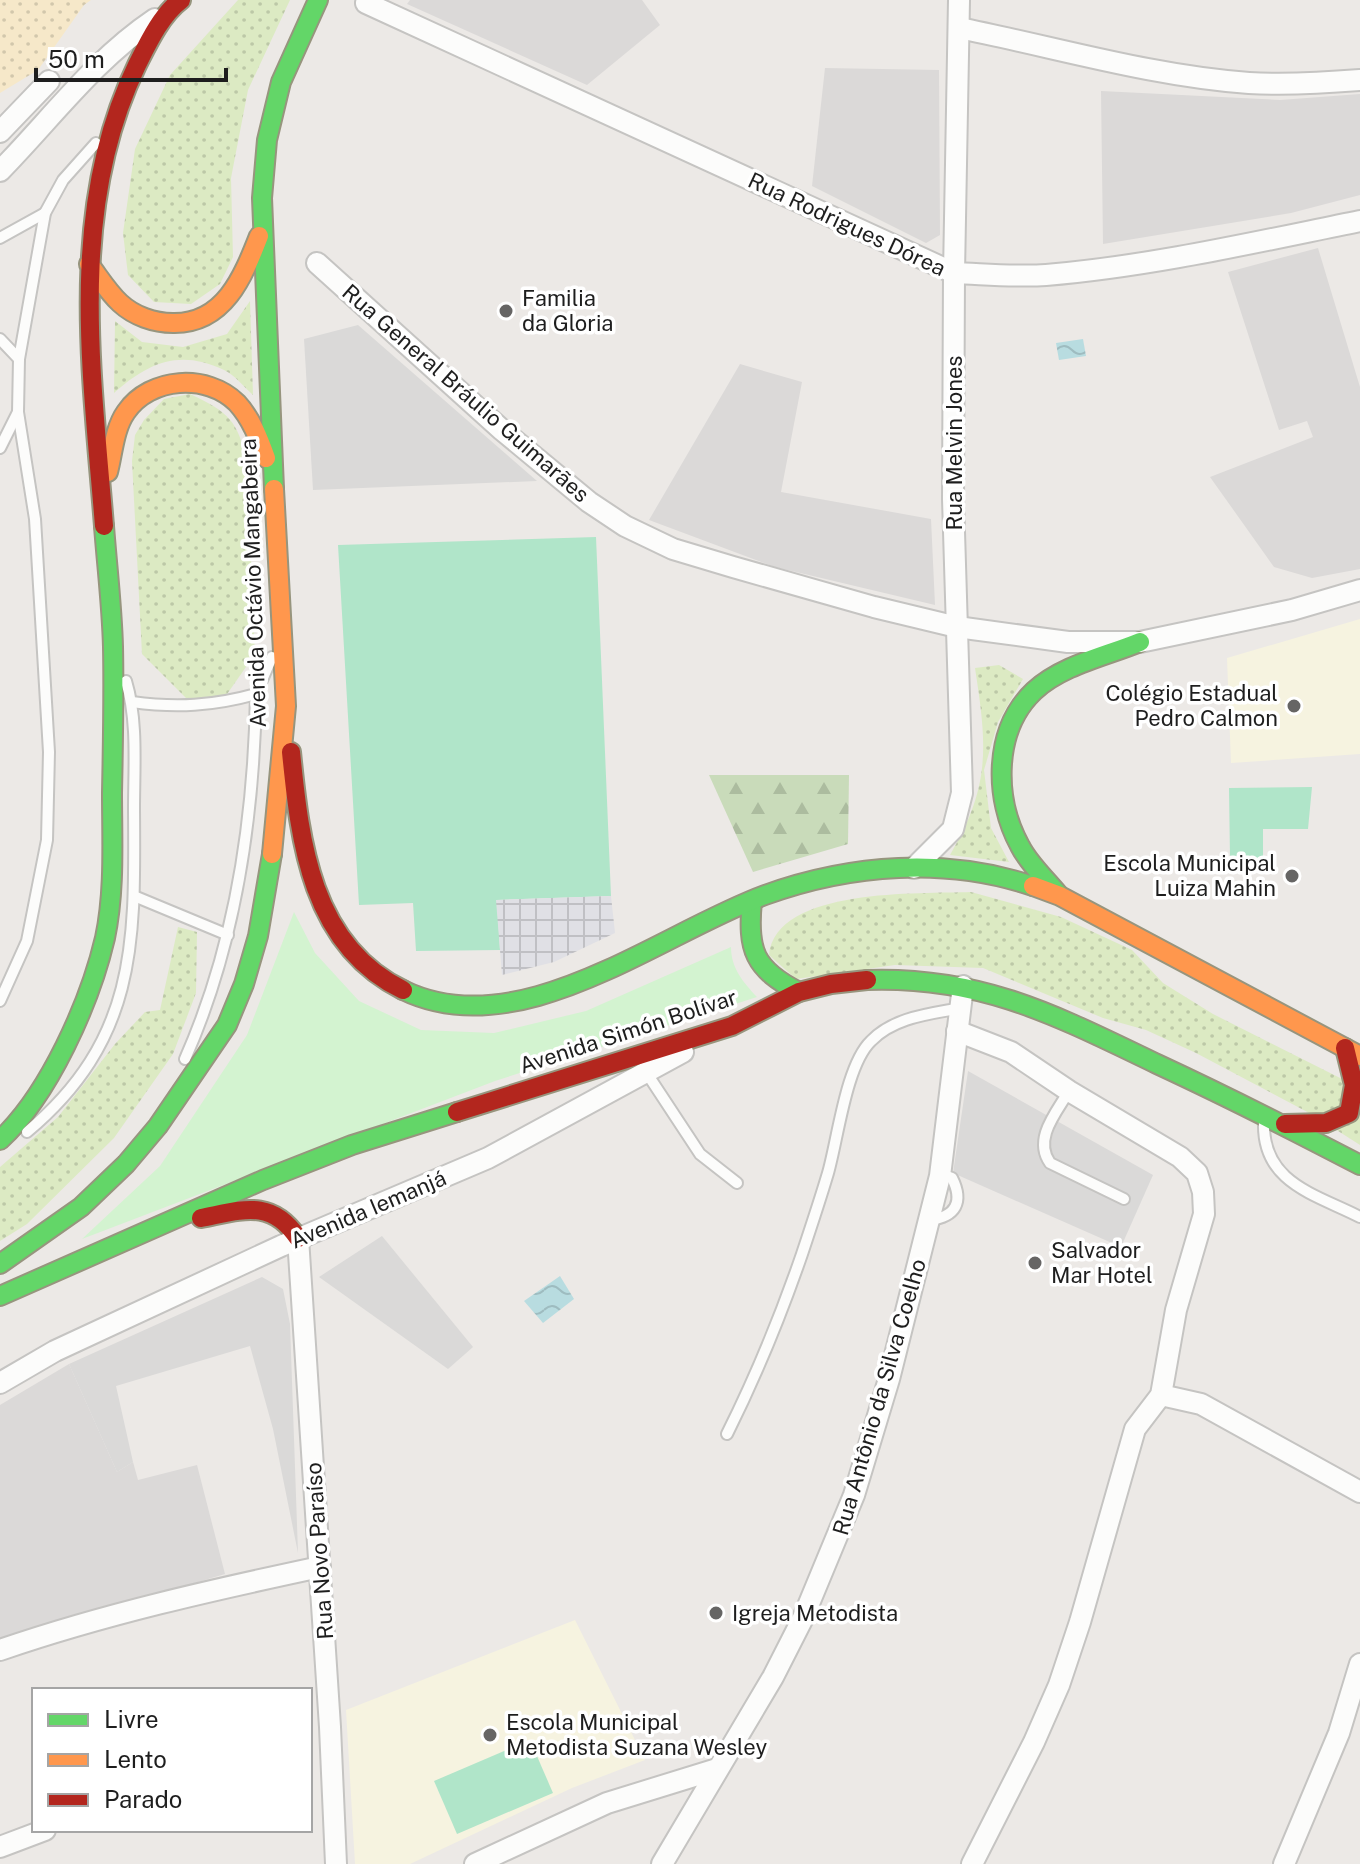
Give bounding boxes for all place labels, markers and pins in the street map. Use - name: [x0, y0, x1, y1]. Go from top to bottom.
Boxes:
- place label: Familia da Gloria: [522, 285, 614, 336]
- marker: Familia da Gloria: [497, 302, 515, 320]
- place label: Colégio Estadual Pedro Calmon: [1105, 680, 1278, 731]
- marker: Colégio Estadual Pedro Calmon: [1285, 697, 1303, 715]
- place label: Escola Municipal Luiza Mahin: [1103, 850, 1276, 901]
- marker: Escola Municipal Luiza Mahin: [1283, 867, 1301, 885]
- place label: Salvador Mar Hotel: [1051, 1237, 1153, 1288]
- marker: Salvador Mar Hotel: [1026, 1254, 1044, 1272]
- place label: Igreja Metodista: [732, 1600, 898, 1626]
- marker: Igreja Metodista: [707, 1604, 725, 1622]
- place label: Escola Municipal Metodista Suzana Wesley: [506, 1709, 768, 1760]
- marker: Escola Municipal Metodista Suzana Wesley: [481, 1726, 499, 1744]

